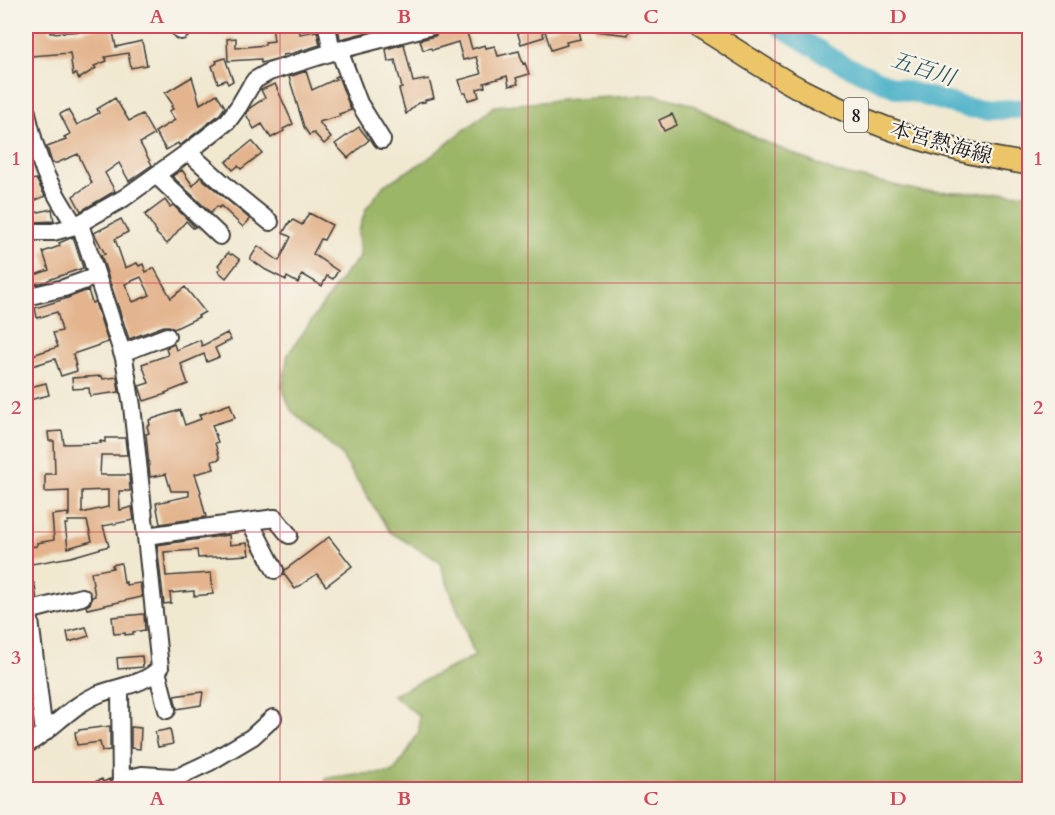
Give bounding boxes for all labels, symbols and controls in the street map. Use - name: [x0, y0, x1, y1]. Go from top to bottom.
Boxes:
- text: A: [149, 3, 165, 30]
- text: B: [397, 3, 411, 30]
- text: C: [643, 3, 659, 30]
- text: D: [889, 3, 907, 30]
- water label: 五百川: [887, 45, 961, 94]
- road number: 8: [844, 98, 868, 132]
- street label: 本宮熱海線: [887, 115, 995, 171]
- text: 1: [11, 145, 21, 172]
- text: 1: [1033, 145, 1043, 172]
- text: 2: [11, 394, 21, 421]
- text: 2: [1033, 394, 1043, 421]
- text: 3: [11, 644, 21, 671]
- text: 3: [1033, 644, 1043, 671]
- text: A: [149, 785, 165, 812]
- text: B: [397, 785, 411, 812]
- text: C: [643, 785, 659, 812]
- text: D: [889, 785, 907, 812]

